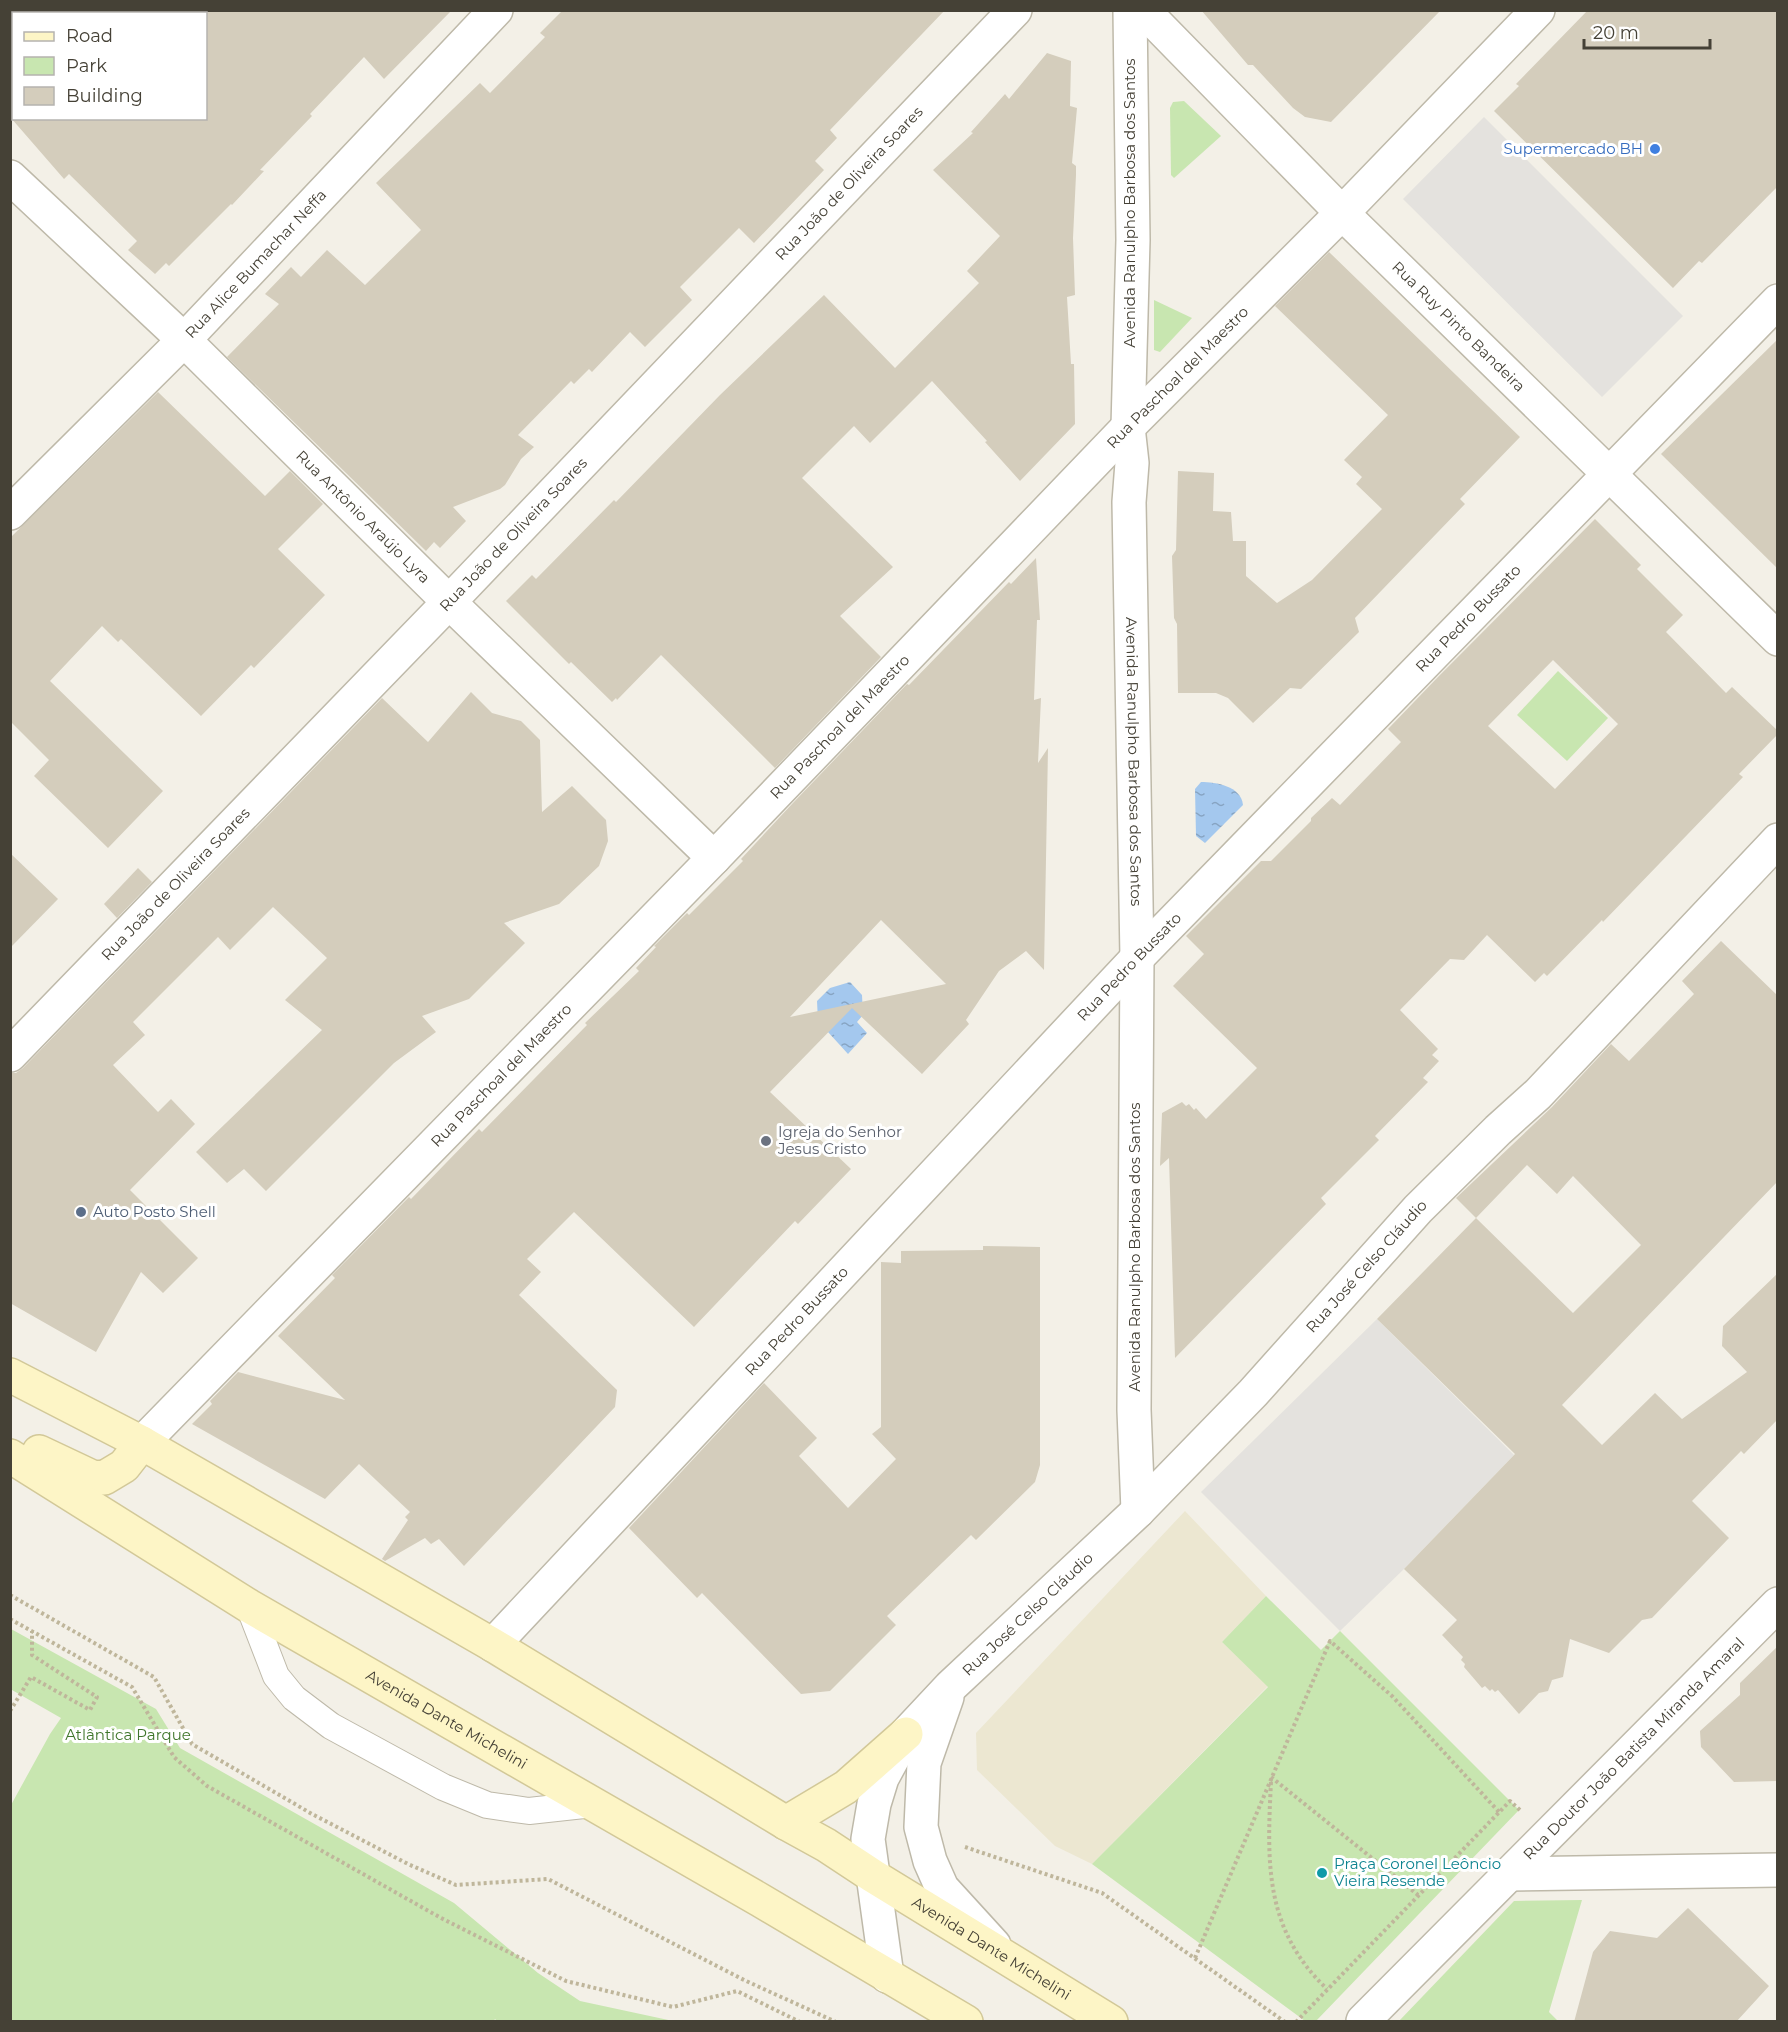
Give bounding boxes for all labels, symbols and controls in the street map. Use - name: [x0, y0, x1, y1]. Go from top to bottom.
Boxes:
- legend: [12, 12, 207, 120]
- scale bar: [1584, 12, 1710, 50]
- text: 20 m: [1593, 22, 1639, 44]
- text: Road: [66, 25, 113, 47]
- text: Park: [66, 55, 107, 77]
- street label: Avenida Ranulpho Barbosa dos Santos: [1120, 58, 1139, 348]
- text: Building: [66, 85, 143, 107]
- street label: Rua João de Oliveira Soares: [771, 102, 927, 264]
- place label: Supermercado BH: [1503, 139, 1643, 158]
- marker: Supermercado BH: [1648, 142, 1662, 156]
- street label: Rua Alice Bumachar Neffa: [181, 185, 330, 342]
- street label: Rua Ruy Pinto Bandeira: [1388, 257, 1529, 396]
- street label: Rua Paschoal del Maestro: [1102, 302, 1252, 452]
- street label: Rua Antônio Araújo Lyra: [292, 446, 434, 587]
- street label: Rua João de Oliveira Soares: [435, 453, 591, 615]
- street label: Rua Pedro Bussato: [1411, 560, 1525, 676]
- street label: Avenida Ranulpho Barbosa dos Santos: [1122, 617, 1146, 906]
- street label: Rua Paschoal del Maestro: [766, 650, 913, 803]
- street label: Rua João de Oliveira Soares: [97, 803, 254, 964]
- street label: Rua Pedro Bussato: [1073, 908, 1185, 1025]
- street label: Rua Paschoal del Maestro: [427, 999, 575, 1151]
- street label: Avenida Ranulpho Barbosa dos Santos: [1125, 1102, 1144, 1392]
- place label: Igreja do Senhor Jesus Cristo: [777, 1122, 902, 1158]
- marker: Igreja do Senhor Jesus Cristo: [759, 1134, 773, 1148]
- street label: Rua José Celso Cláudio: [1302, 1195, 1431, 1336]
- place label: Auto Posto Shell: [93, 1202, 216, 1221]
- marker: Auto Posto Shell: [74, 1205, 88, 1219]
- street label: Rua Pedro Bussato: [741, 1262, 852, 1379]
- street label: Rua José Celso Cláudio: [958, 1548, 1097, 1680]
- street label: Rua Doutor João Batista Miranda Amaral: [1519, 1633, 1748, 1864]
- street label: Avenida Dante Michelini: [363, 1665, 531, 1773]
- park label: Atlântica Parque: [65, 1725, 191, 1744]
- place label: Praça Coronel Leôncio Vieira Resende: [1334, 1854, 1501, 1890]
- marker: Praça Coronel Leôncio Vieira Resende: [1315, 1866, 1329, 1880]
- street label: Avenida Dante Michelini: [909, 1892, 1074, 2004]

